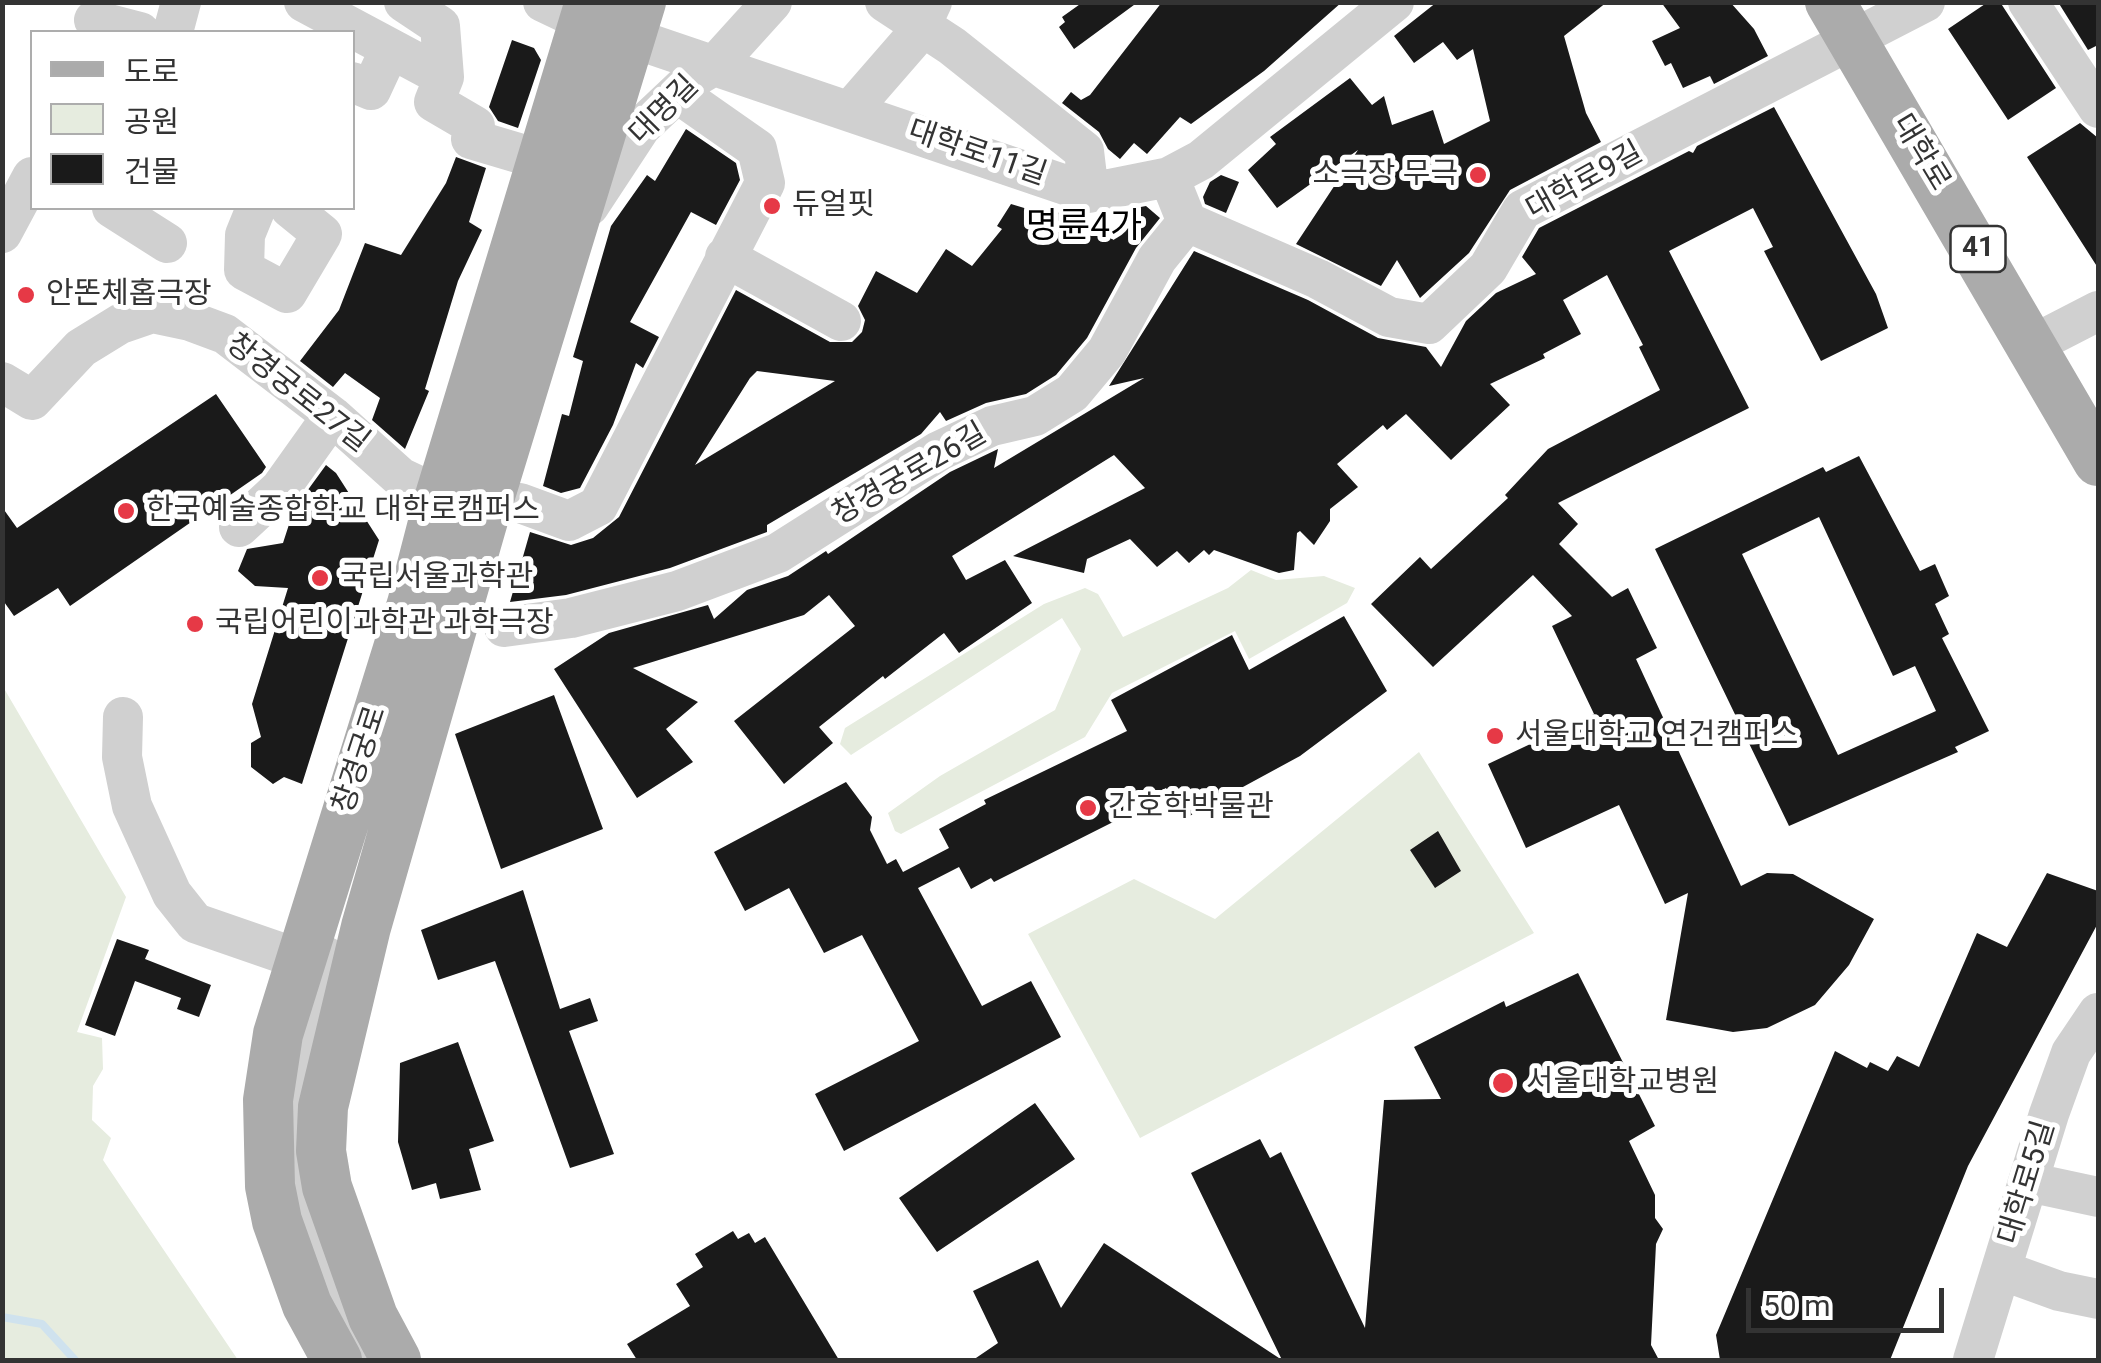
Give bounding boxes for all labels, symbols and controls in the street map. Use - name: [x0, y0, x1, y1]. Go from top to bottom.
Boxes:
- legend: [30, 30, 355, 210]
- text: 도로: [124, 54, 179, 89]
- street label: 대명길: [623, 69, 707, 153]
- text: 공원: [124, 104, 179, 139]
- street label: 대학로: [1883, 108, 1957, 198]
- street label: 대학로11길: [903, 114, 1051, 194]
- street label: 대학로9길: [1521, 135, 1649, 229]
- text: 건물: [124, 154, 179, 189]
- place label: 소극장 무극: [1313, 157, 1458, 193]
- marker: 소극장 무극: [1467, 164, 1489, 186]
- place label: 듀얼핏: [792, 188, 875, 224]
- marker: 듀얼핏: [761, 195, 783, 217]
- district label: 명륜4가: [1026, 207, 1142, 249]
- road number: 41: [1950, 226, 2006, 272]
- place label: 안똔체홉극장: [46, 277, 212, 313]
- marker: 안똔체홉극장: [15, 284, 37, 306]
- street label: 창경궁로27길: [218, 327, 376, 461]
- street label: 창경궁로26길: [827, 416, 993, 534]
- place label: 한국예술종합학교 대학로캠퍼스: [146, 493, 540, 529]
- marker: 한국예술종합학교 대학로캠퍼스: [115, 500, 137, 522]
- place label: 국립서울과학관: [340, 560, 533, 596]
- marker: 국립서울과학관: [309, 567, 331, 589]
- place label: 국립어린이과학관 과학극장: [215, 606, 554, 642]
- marker: 국립어린이과학관 과학극장: [184, 613, 206, 635]
- street label: 창경궁로: [327, 702, 395, 818]
- place label: 서울대학교 연건캠퍼스: [1515, 718, 1798, 754]
- marker: 서울대학교 연건캠퍼스: [1484, 725, 1506, 747]
- place label: 간호학박물관: [1108, 790, 1274, 826]
- marker: 간호학박물관: [1077, 797, 1099, 819]
- place label: 서울대학교병원: [1526, 1065, 1719, 1101]
- marker: 서울대학교병원: [1490, 1070, 1516, 1096]
- street label: 대학로5길: [1992, 1117, 2064, 1249]
- scale bar: [1751, 1268, 1948, 1330]
- text: 50 m: [1763, 1288, 1830, 1323]

